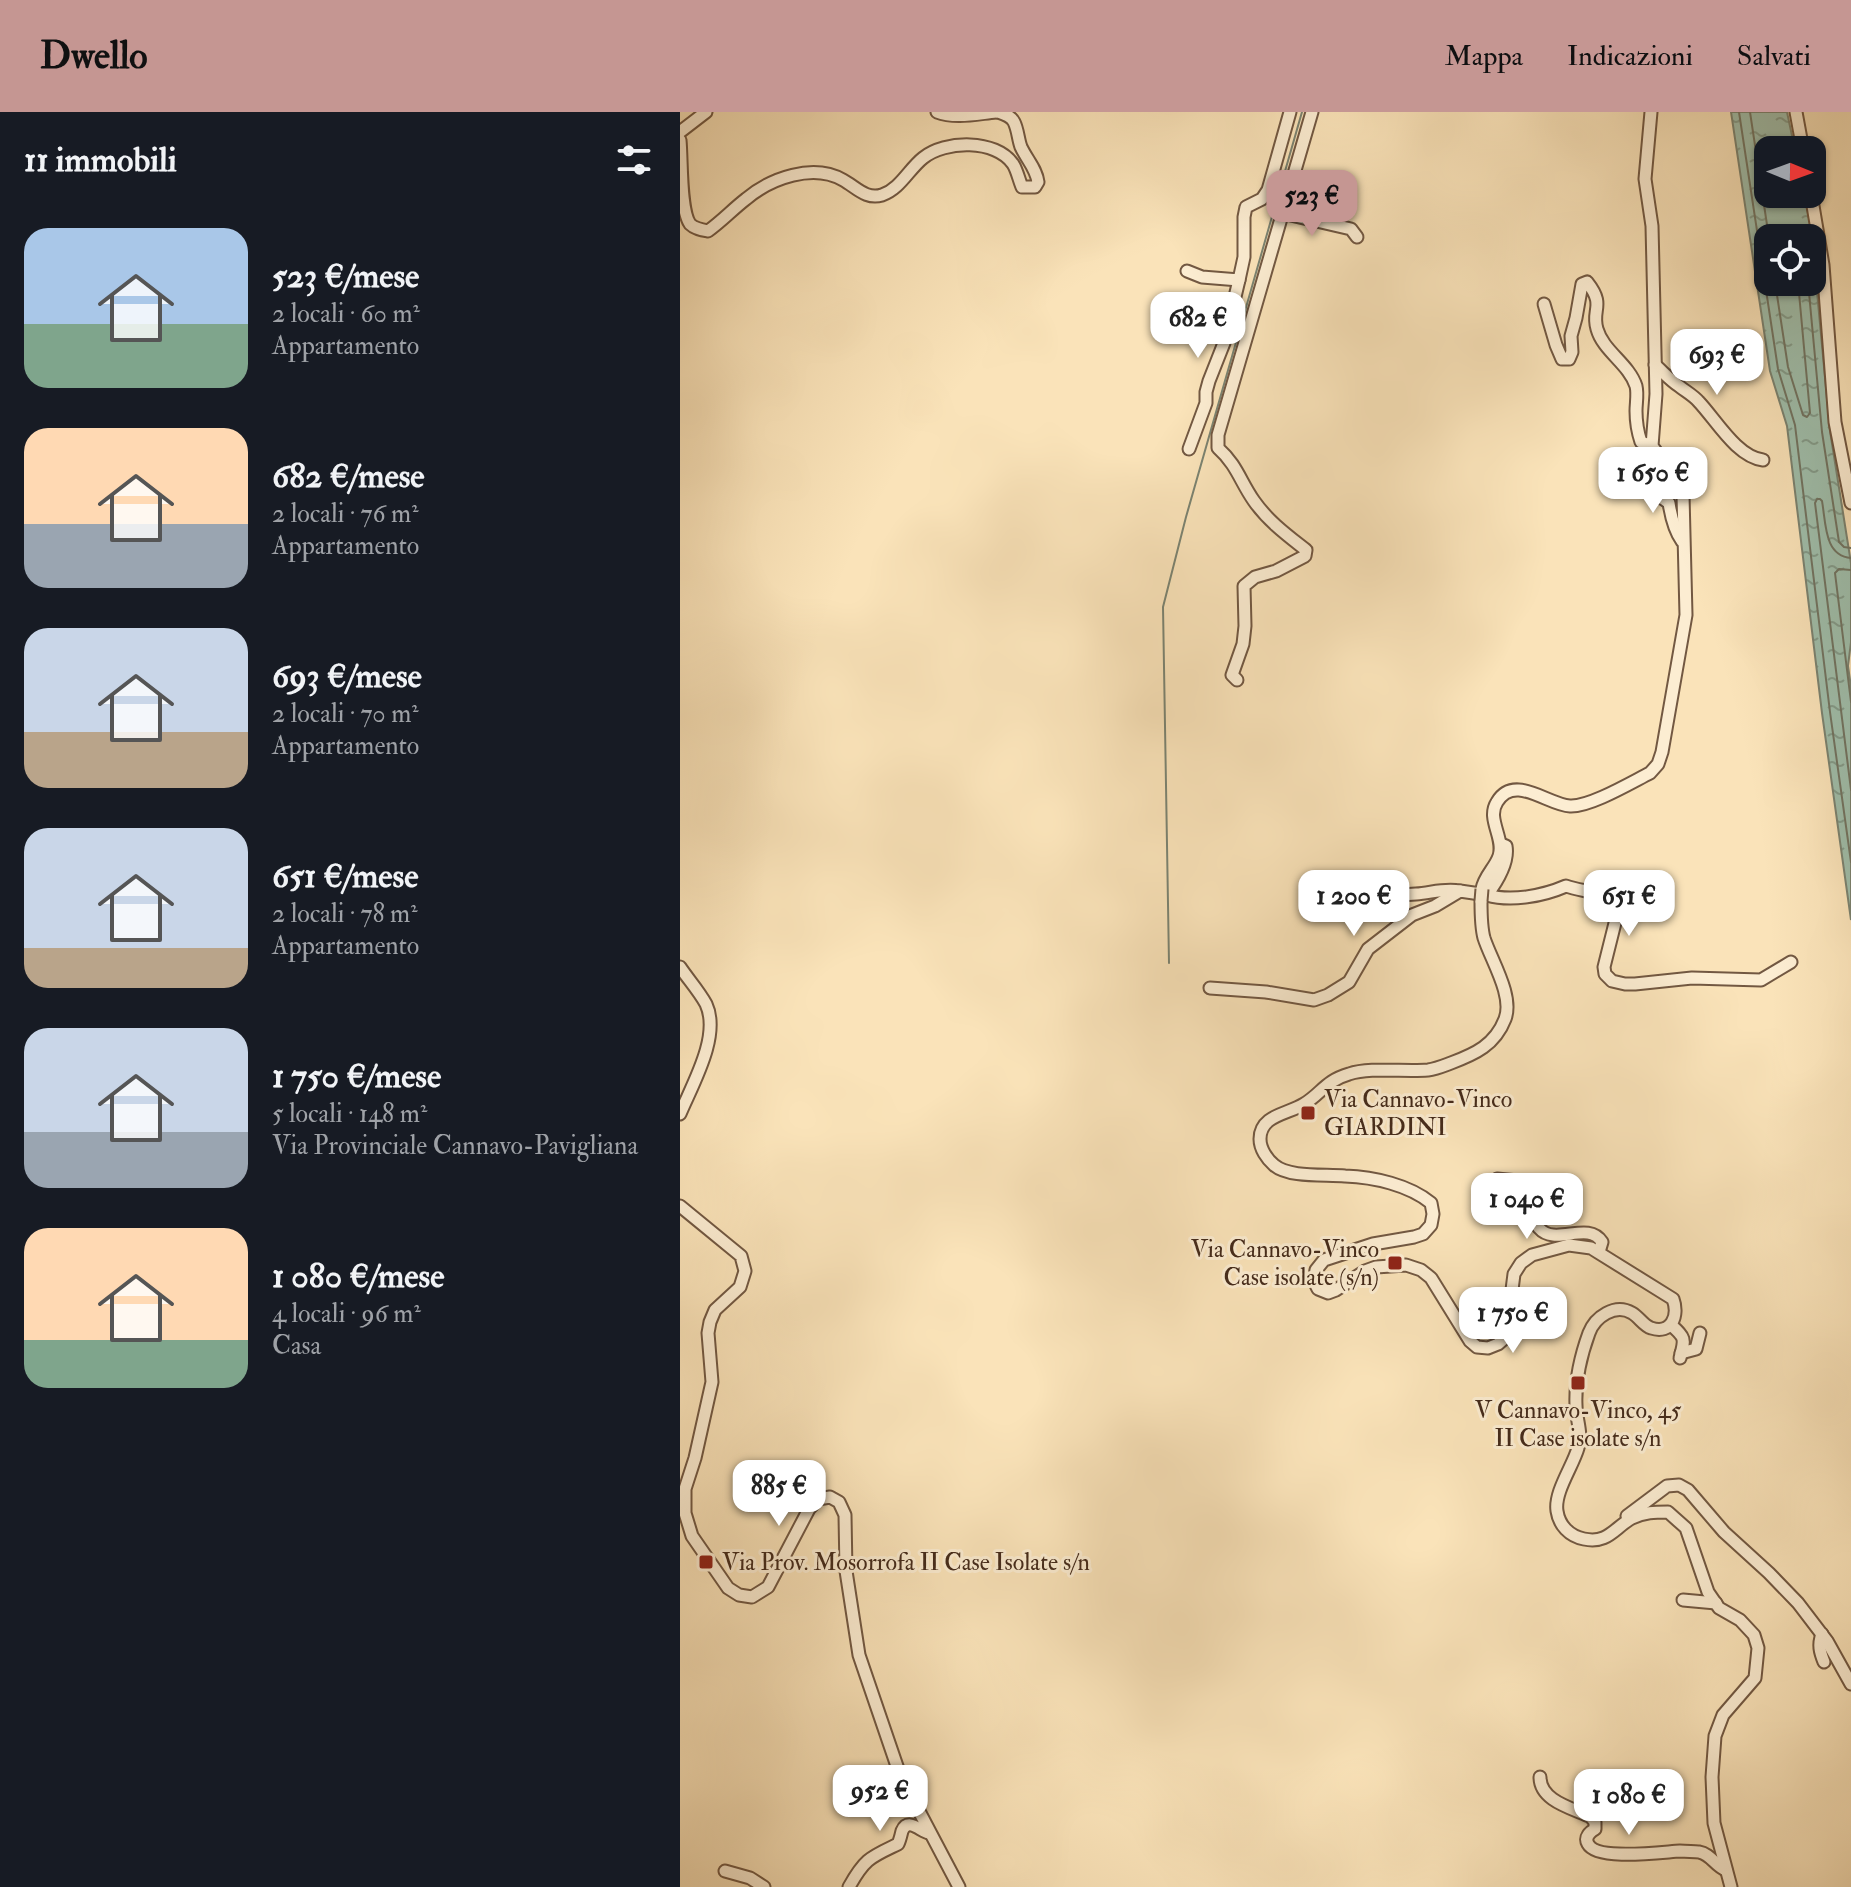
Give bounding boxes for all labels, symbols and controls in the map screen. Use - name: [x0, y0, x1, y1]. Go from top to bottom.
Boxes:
- text: Dwello: [40, 32, 148, 80]
- text: Mappa: [1445, 39, 1523, 74]
- text: Indicazioni: [1567, 39, 1693, 74]
- text: Salvati: [1737, 39, 1811, 74]
- north arrow: [1754, 136, 1826, 208]
- map controls: [1754, 136, 1826, 296]
- icon: filters: [612, 138, 656, 182]
- text: 11 immobili: [24, 139, 177, 182]
- pin: 523 €: [1256, 170, 1368, 238]
- text: 523 €: [1284, 180, 1340, 212]
- button: locate: [1754, 224, 1826, 296]
- text: 523 €/mese: [272, 255, 419, 298]
- icon: home: [88, 260, 184, 356]
- pin: 682 €: [1142, 292, 1254, 360]
- text: 2 locali · 60 m²: [272, 298, 420, 330]
- text: 682 €: [1168, 302, 1228, 334]
- pin: 693 €: [1661, 329, 1773, 397]
- text: Appartamento: [272, 330, 419, 362]
- text: 693 €: [1688, 339, 1746, 371]
- pin: 1 650 €: [1579, 447, 1727, 515]
- text: 682 €/mese: [272, 455, 425, 498]
- text: 1 650 €: [1616, 457, 1690, 489]
- icon: home: [88, 460, 184, 556]
- text: 2 locali · 76 m²: [272, 498, 419, 530]
- text: Appartamento: [272, 530, 419, 562]
- text: 693 €/mese: [272, 655, 422, 698]
- icon: home: [88, 660, 184, 756]
- text: 2 locali · 70 m²: [272, 698, 419, 730]
- text: Appartamento: [272, 730, 419, 762]
- text: 651 €/mese: [272, 855, 418, 898]
- icon: home: [88, 860, 184, 956]
- pin: 1 200 €: [1280, 870, 1428, 938]
- pin: 651 €: [1573, 870, 1685, 938]
- text: 1 200 €: [1316, 880, 1392, 912]
- text: 651 €: [1602, 880, 1656, 912]
- text: 2 locali · 78 m²: [272, 898, 418, 930]
- text: Appartamento: [272, 930, 419, 962]
- text: 1 750 €/mese: [272, 1055, 441, 1098]
- icon: home: [88, 1060, 184, 1156]
- place label: Via Cannavo-Vinco GIARDINI: [1324, 1084, 1512, 1143]
- text: 5 locali · 148 m²: [272, 1098, 427, 1130]
- marker: Via Cannavo-Vinco GIARDINI: [1299, 1104, 1317, 1122]
- text: Via Provinciale Cannavo-Pavigliana: [272, 1130, 638, 1162]
- pin: 1 040 €: [1453, 1173, 1601, 1241]
- text: 1 040 €: [1489, 1183, 1565, 1215]
- place label: Via Cannavo-Vinco Case isolate (s/n): [1191, 1234, 1379, 1293]
- marker: Via Cannavo-Vinco Case isolate (s/n): [1386, 1254, 1404, 1272]
- text: 1 080 €/mese: [272, 1255, 444, 1298]
- icon: home: [88, 1260, 184, 1356]
- pin: 1 750 €: [1439, 1287, 1587, 1355]
- text: 1 750 €: [1477, 1297, 1549, 1329]
- text: 4 locali · 96 m²: [272, 1298, 421, 1330]
- text: Casa: [272, 1330, 321, 1362]
- marker: V Cannavo-Vinco, 45 II Case isolate s/n: [1569, 1374, 1587, 1392]
- place label: V Cannavo-Vinco, 45 II Case isolate s/n: [1475, 1395, 1682, 1454]
- pin: 885 €: [723, 1460, 835, 1528]
- text: 885 €: [751, 1470, 807, 1502]
- place label: Via Prov. Mosorrofa II Case Isolate s/n: [722, 1547, 1090, 1578]
- marker: Via Prov. Mosorrofa II Case Isolate s/n: [697, 1553, 715, 1571]
- pin: 952 €: [824, 1765, 936, 1833]
- pin: 1 080 €: [1555, 1769, 1703, 1837]
- text: 952 €: [851, 1775, 909, 1807]
- text: 1 080 €: [1592, 1779, 1666, 1811]

